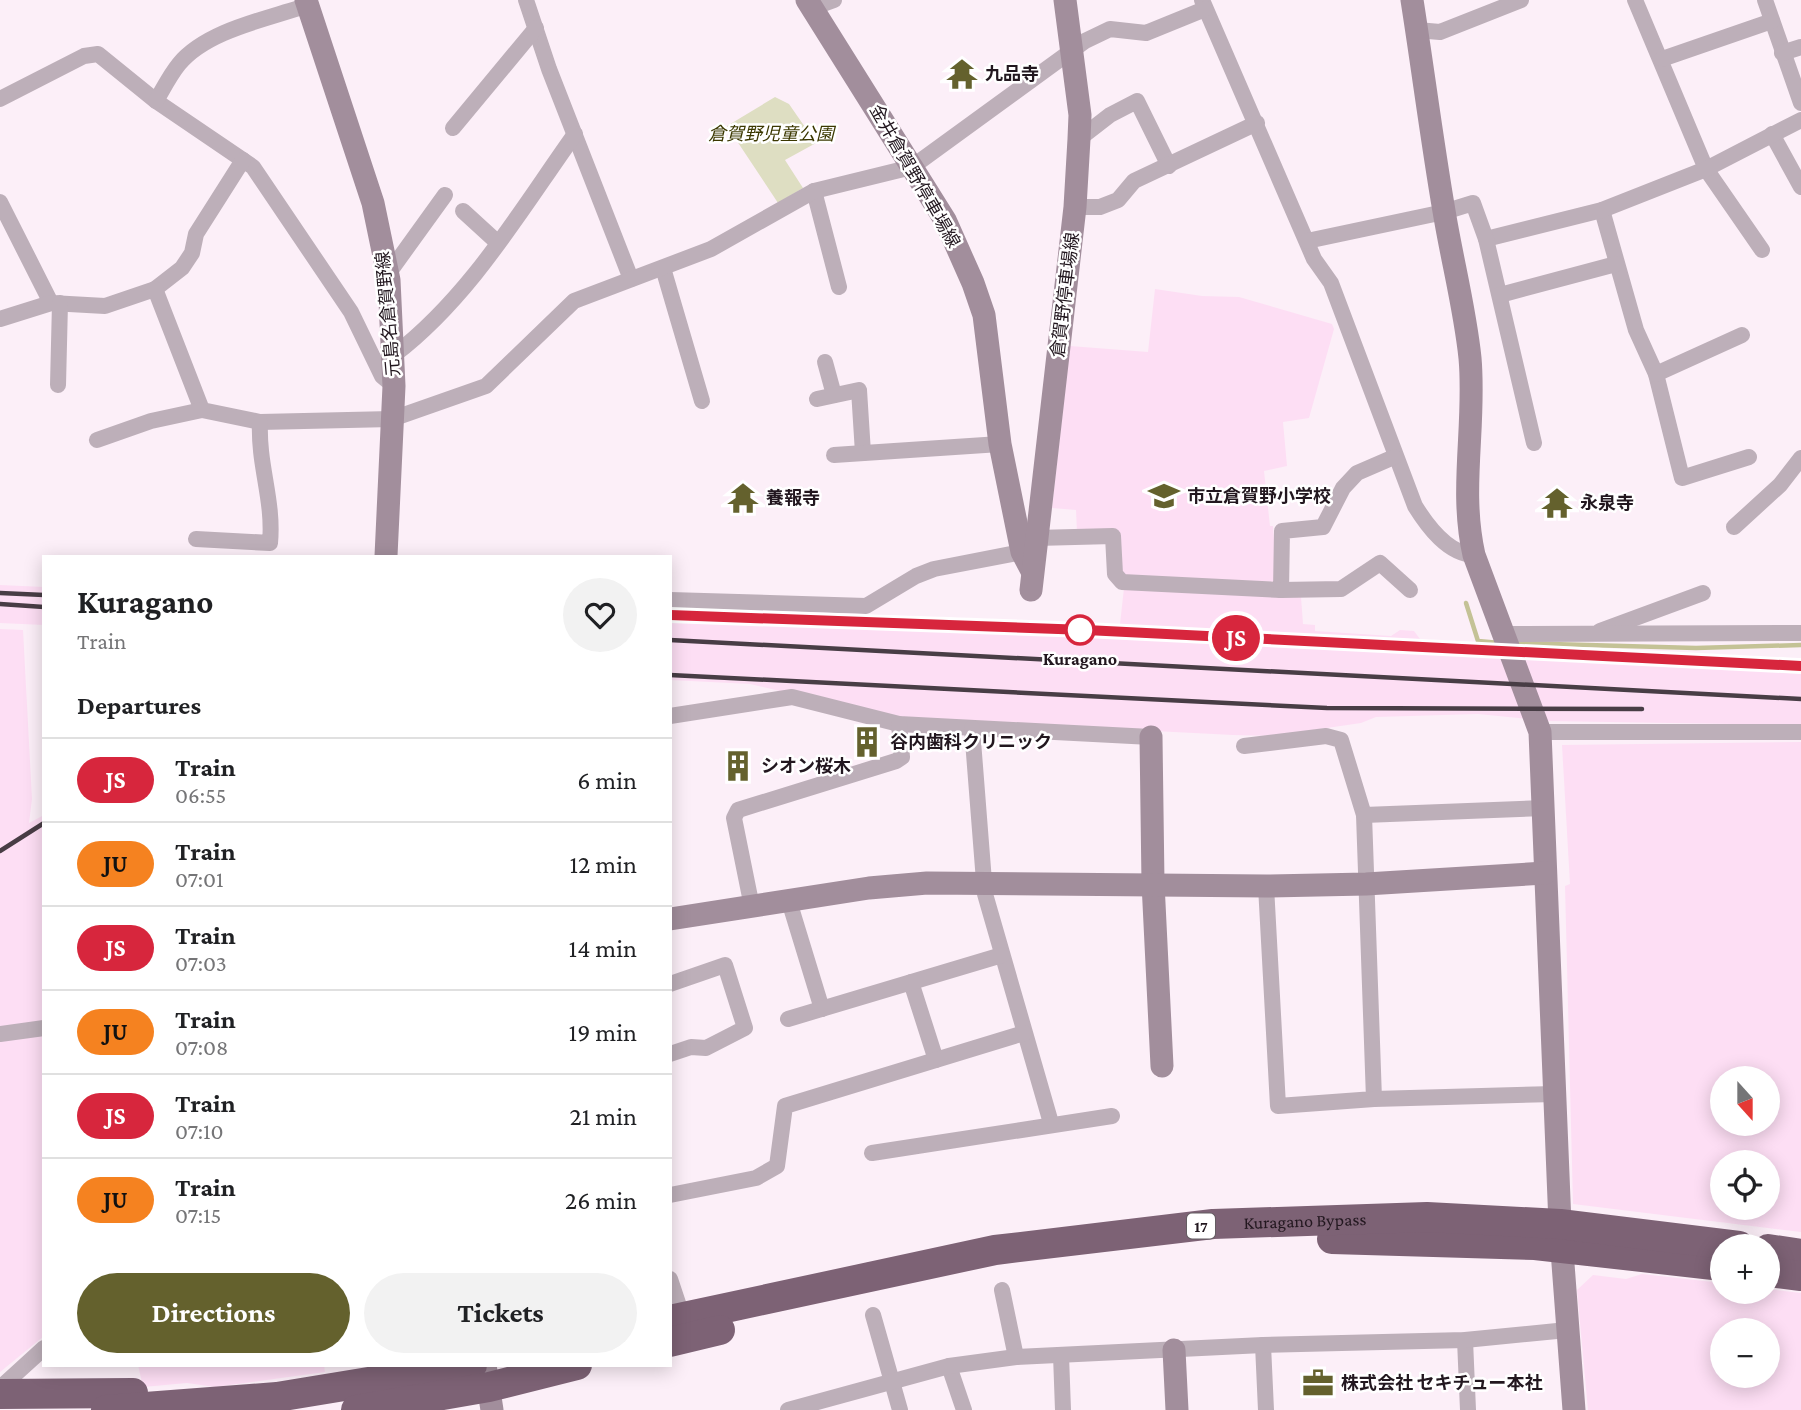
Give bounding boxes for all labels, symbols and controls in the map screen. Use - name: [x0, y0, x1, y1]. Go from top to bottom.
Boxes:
- temple icon: 九品寺: [945, 57, 979, 91]
- place label: 九品寺: [985, 64, 1039, 84]
- street label: 金井倉賀野停車場線: [866, 101, 964, 251]
- park label: 倉賀野児童公園: [708, 124, 837, 144]
- street label: 倉賀野停車場線: [1047, 231, 1083, 359]
- street label: 元島名倉賀野線: [373, 250, 403, 378]
- school or university icon: 市立倉賀野小学校: [1147, 479, 1181, 513]
- temple icon: 養報寺: [726, 481, 760, 515]
- place label: 市立倉賀野小学校: [1187, 486, 1331, 506]
- temple icon: 永泉寺: [1540, 486, 1574, 520]
- place label: 養報寺: [766, 488, 820, 508]
- place label: 永泉寺: [1580, 493, 1634, 513]
- button: heart: [563, 578, 637, 652]
- text: Kuragano: [77, 583, 214, 620]
- marker: Kuragano: [1065, 615, 1095, 645]
- line badge: JS: [1204, 615, 1268, 661]
- text: JS: [1226, 624, 1246, 651]
- text: Train: [77, 628, 126, 654]
- place label: Kuragano: [1043, 649, 1117, 669]
- text: Departures: [77, 691, 201, 720]
- building icon: 谷内歯科クリニック: [850, 725, 884, 759]
- place label: 谷内歯科クリニック: [890, 732, 1052, 752]
- building icon: シオン桜木: [721, 749, 755, 783]
- text: Train: [175, 753, 236, 782]
- place label: シオン桜木: [761, 756, 851, 776]
- text: JS: [105, 766, 126, 793]
- text: 6 min: [577, 766, 637, 795]
- text: 06:55: [175, 782, 226, 808]
- text: Train: [175, 837, 236, 866]
- text: JU: [103, 850, 128, 877]
- text: 12 min: [569, 850, 637, 879]
- text: 07:01: [175, 866, 224, 892]
- text: Train: [175, 921, 236, 950]
- text: JS: [105, 934, 126, 961]
- text: 14 min: [569, 934, 637, 963]
- text: 07:03: [175, 950, 227, 976]
- text: Train: [175, 1005, 236, 1034]
- text: JU: [103, 1018, 128, 1045]
- text: 19 min: [569, 1018, 637, 1047]
- text: 07:08: [175, 1034, 228, 1060]
- north arrow: [1710, 1066, 1780, 1136]
- map controls: [1710, 1066, 1780, 1388]
- text: Train: [175, 1089, 236, 1118]
- text: JS: [105, 1102, 126, 1129]
- text: 21 min: [569, 1102, 637, 1131]
- text: 07:10: [175, 1118, 224, 1144]
- button: locate: [1710, 1150, 1780, 1220]
- text: Train: [175, 1173, 236, 1202]
- text: JU: [103, 1186, 128, 1213]
- text: 26 min: [565, 1186, 637, 1215]
- text: 07:15: [175, 1202, 221, 1228]
- street label: Kuragano Bypass: [1243, 1209, 1367, 1233]
- road number: 17: [1187, 1214, 1215, 1238]
- button: +: [1710, 1234, 1780, 1304]
- button: Directions: [77, 1273, 350, 1353]
- button: Tickets: [364, 1273, 637, 1353]
- button: −: [1710, 1318, 1780, 1388]
- office icon: 株式会社 セキチュー本社: [1301, 1366, 1335, 1400]
- place label: 株式会社 セキチュー本社: [1341, 1373, 1542, 1393]

